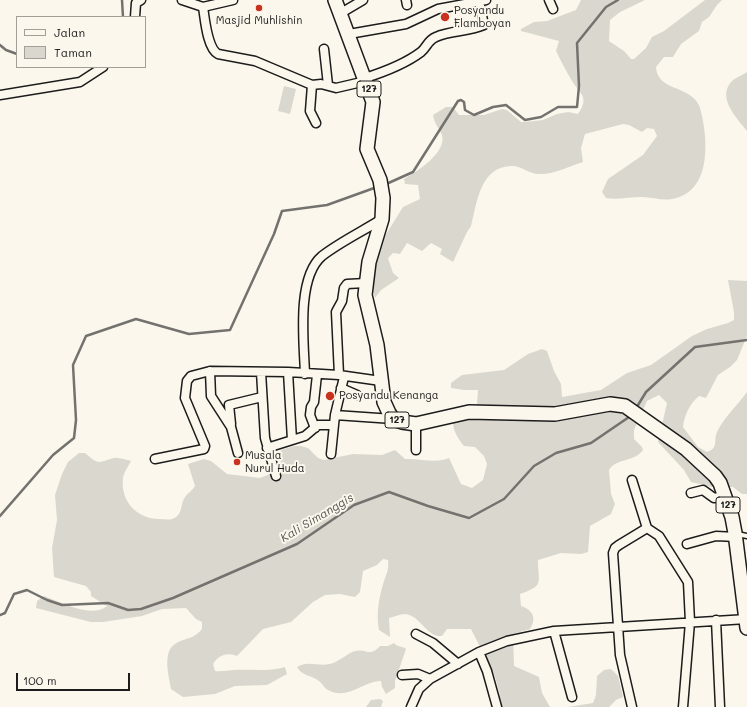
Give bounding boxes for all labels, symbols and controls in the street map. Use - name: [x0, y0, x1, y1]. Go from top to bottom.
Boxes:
- marker: Masjid Muhlishin: [254, 3, 264, 13]
- place label: Posyandu Flamboyan: [454, 4, 511, 30]
- marker: Posyandu Flamboyan: [439, 11, 451, 23]
- place label: Masjid Muhlishin: [216, 14, 302, 28]
- legend: [16, 16, 146, 68]
- text: Jalan: [54, 24, 85, 40]
- text: Taman: [54, 44, 92, 60]
- road number: 127: [357, 81, 381, 97]
- place label: Posyandu Kenanga: [339, 389, 439, 403]
- marker: Posyandu Kenanga: [324, 390, 336, 402]
- road number: 127: [385, 412, 409, 428]
- place label: Musala Nurul Huda: [245, 449, 305, 475]
- marker: Musala Nurul Huda: [232, 457, 242, 467]
- water label: Kali Simanggis: [278, 490, 356, 546]
- road number: 127: [716, 497, 740, 513]
- scale bar: [18, 665, 132, 691]
- text: 100 m: [23, 672, 57, 688]

